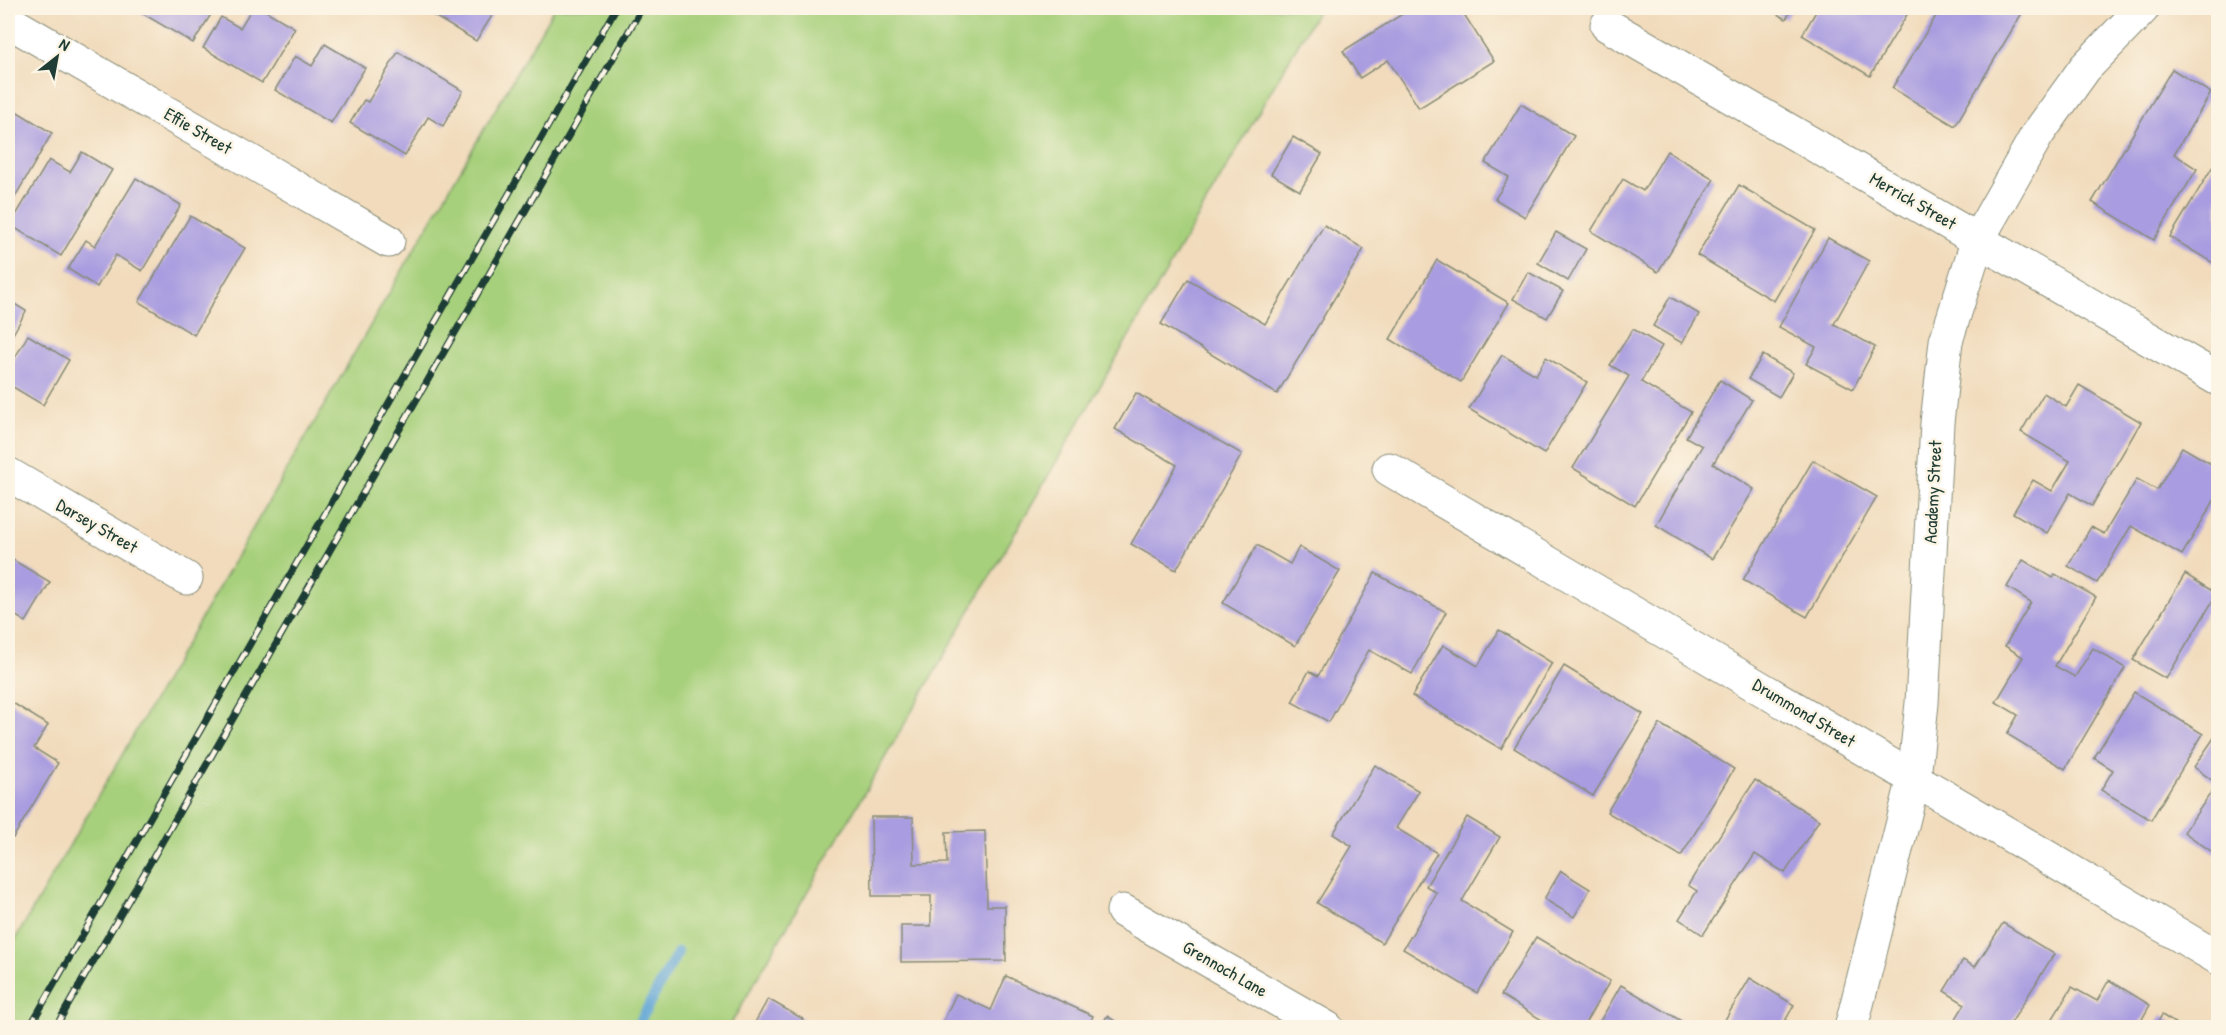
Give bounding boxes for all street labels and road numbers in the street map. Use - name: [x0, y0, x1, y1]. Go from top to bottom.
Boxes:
- street label: Effie Street: [160, 101, 238, 160]
- street label: Merrick Street: [1865, 166, 1962, 236]
- street label: Academy Street: [1917, 439, 1948, 544]
- street label: Darsey Street: [52, 492, 143, 559]
- street label: Drummond Street: [1748, 672, 1861, 753]
- street label: Grennoch Lane: [1178, 934, 1272, 1003]

